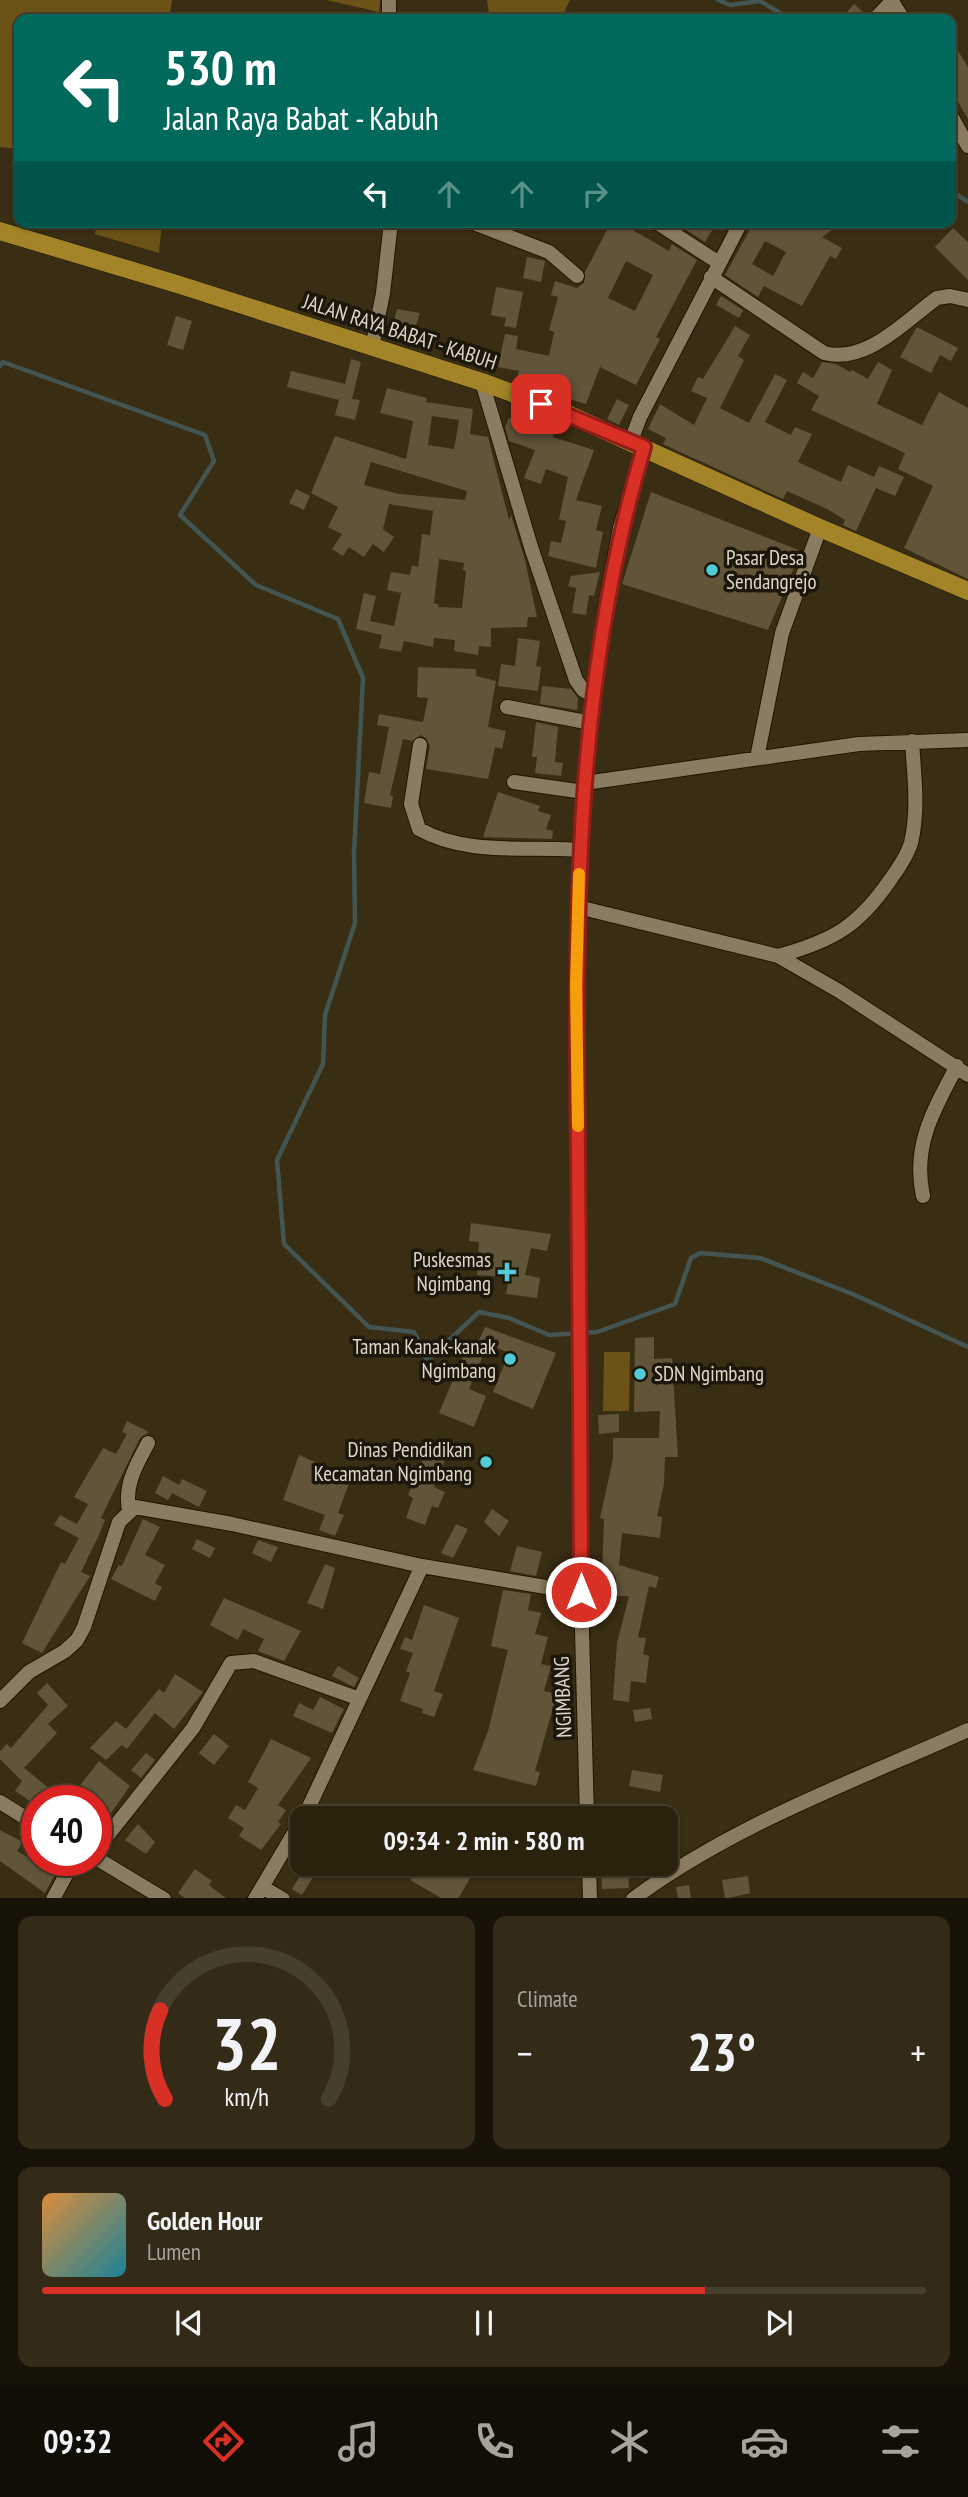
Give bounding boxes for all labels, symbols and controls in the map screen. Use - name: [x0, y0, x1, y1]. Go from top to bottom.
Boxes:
- text: 530 m: [164, 35, 277, 99]
- icon: left: [49, 42, 140, 133]
- text: Jalan Raya Babat - Kabuh: [164, 97, 439, 139]
- icon: left: [357, 175, 395, 213]
- icon: ahead: [430, 175, 468, 213]
- icon: ahead: [503, 175, 541, 213]
- icon: right: [576, 175, 614, 213]
- street label: JALAN RAYA BABAT - KABUH: [299, 287, 501, 376]
- pin: [511, 374, 571, 434]
- icon: arrive: [522, 385, 560, 423]
- place label: Pasar Desa Sendangrejo: [726, 544, 817, 595]
- marker: Pasar Desa Sendangrejo: [704, 562, 720, 578]
- place label: Puskesmas Ngimbang: [413, 1246, 491, 1297]
- marker: Puskesmas Ngimbang: [497, 1262, 517, 1282]
- place label: Taman Kanak-kanak Ngimbang: [353, 1333, 496, 1384]
- marker: Taman Kanak-kanak Ngimbang: [502, 1351, 518, 1367]
- place label: SDN Ngimbang: [654, 1360, 764, 1387]
- marker: SDN Ngimbang: [632, 1366, 648, 1382]
- place label: Dinas Pendidikan Kecamatan Ngimbang: [314, 1436, 472, 1487]
- marker: Dinas Pendidikan Kecamatan Ngimbang: [478, 1454, 494, 1470]
- position arrow: [544, 1555, 618, 1629]
- street label: NGIMBANG: [548, 1656, 577, 1738]
- speed limit sign: 40: [21, 1785, 112, 1876]
- text: 09:34 · 2 min · 580 m: [384, 1824, 584, 1857]
- text: Climate: [517, 1984, 578, 2013]
- text: 32: [212, 1995, 281, 2089]
- text: 23°: [687, 2018, 756, 2085]
- text: −: [517, 2028, 533, 2077]
- text: +: [910, 2028, 926, 2077]
- text: km/h: [224, 2080, 269, 2112]
- text: Golden Hour: [147, 2204, 262, 2237]
- text: Lumen: [147, 2237, 201, 2266]
- icon: previous: [170, 2304, 208, 2342]
- icon: pause: [465, 2304, 503, 2342]
- icon: next: [760, 2304, 798, 2342]
- icon: directions: [199, 2417, 248, 2466]
- icon: music: [334, 2417, 383, 2466]
- icon: phone: [470, 2417, 519, 2466]
- icon: climate: [605, 2417, 654, 2466]
- icon: car: [740, 2417, 789, 2466]
- icon: filters: [876, 2417, 925, 2466]
- text: 09:32: [43, 2420, 112, 2462]

